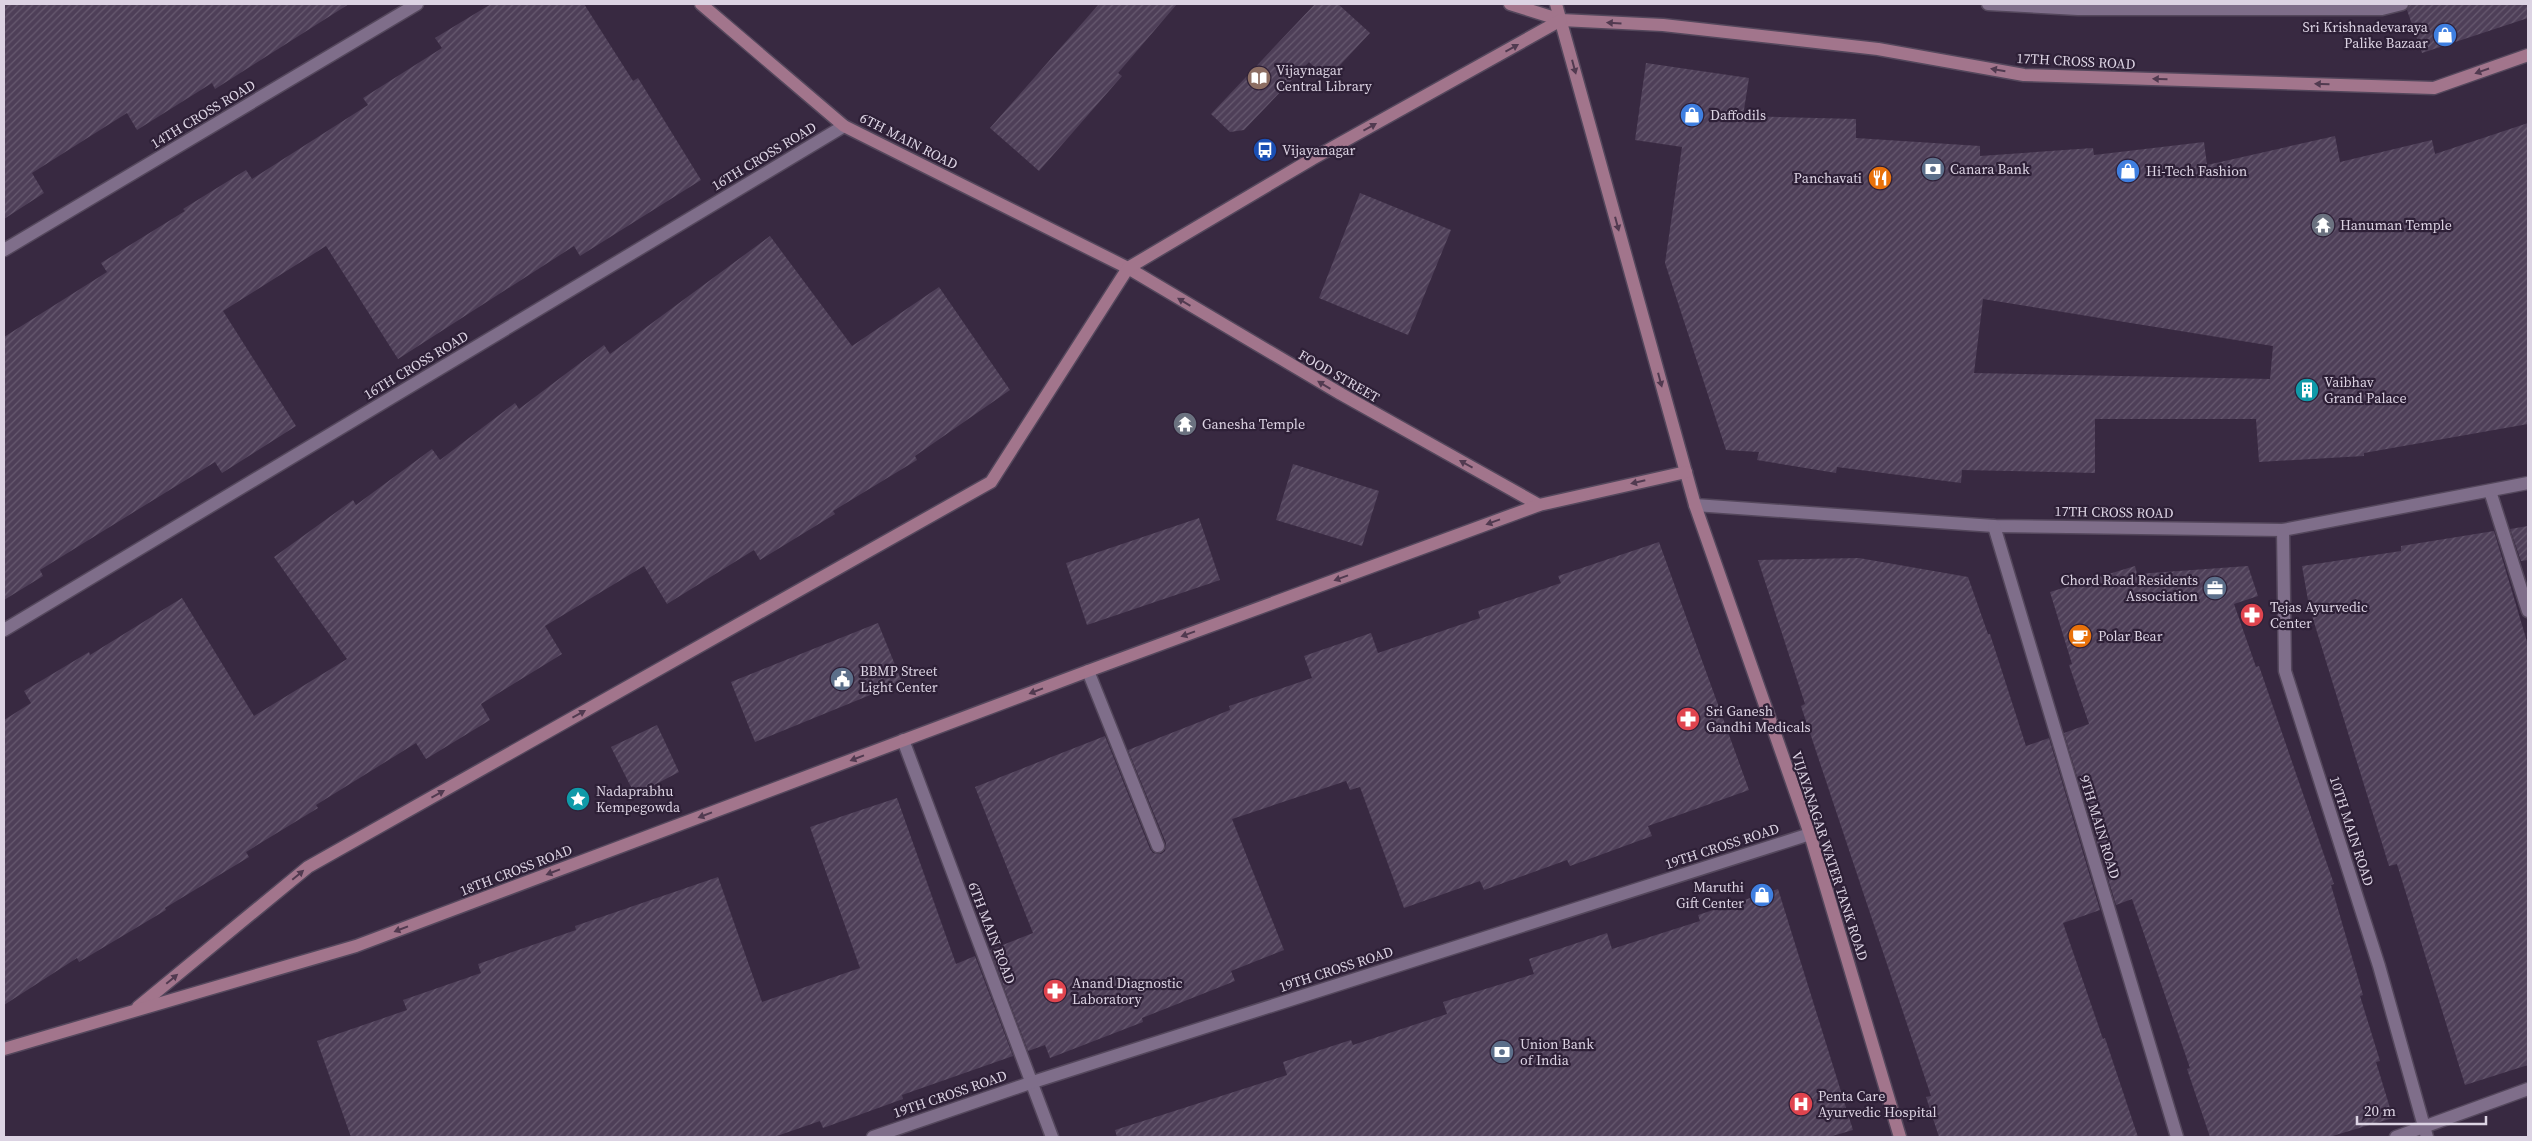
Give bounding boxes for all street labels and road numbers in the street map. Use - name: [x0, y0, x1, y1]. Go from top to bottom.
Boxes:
- street label: 17TH CROSS ROAD: [2016, 48, 2136, 74]
- street label: 14TH CROSS ROAD: [147, 75, 259, 153]
- street label: 6TH MAIN ROAD: [857, 108, 961, 174]
- street label: 16TH CROSS ROAD: [708, 117, 820, 195]
- street label: 16TH CROSS ROAD: [360, 326, 472, 404]
- street label: FOOD STREET: [1295, 345, 1384, 408]
- street label: 17TH CROSS ROAD: [2054, 501, 2174, 523]
- street label: VIJAYANAGAR WATER TANK ROAD: [1787, 749, 1873, 963]
- street label: 9TH MAIN ROAD: [2075, 773, 2125, 881]
- street label: 10TH MAIN ROAD: [2325, 773, 2379, 889]
- street label: 19TH CROSS ROAD: [1662, 818, 1782, 874]
- street label: 18TH CROSS ROAD: [457, 839, 575, 901]
- street label: 6TH MAIN ROAD: [963, 879, 1021, 987]
- street label: 19TH CROSS ROAD: [1276, 941, 1396, 997]
- street label: 19TH CROSS ROAD: [890, 1065, 1010, 1123]

